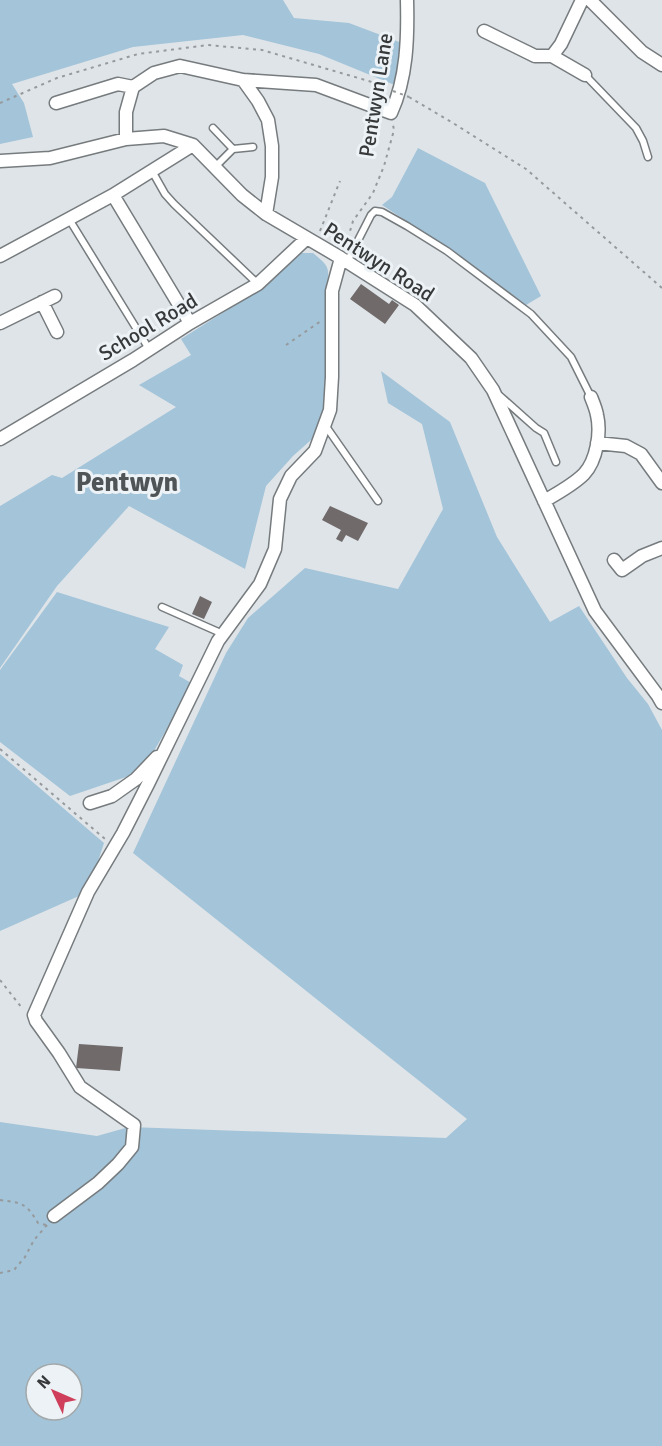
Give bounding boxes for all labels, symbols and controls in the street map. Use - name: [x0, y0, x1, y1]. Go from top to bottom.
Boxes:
- street label: Pentwyn Lane: [353, 31, 399, 159]
- street label: Pentwyn Road: [319, 217, 439, 307]
- street label: School Road: [94, 287, 202, 367]
- district label: Pentwyn: [76, 466, 178, 499]
- north arrow: [24, 1362, 84, 1422]
- text: N: [33, 1371, 55, 1393]

